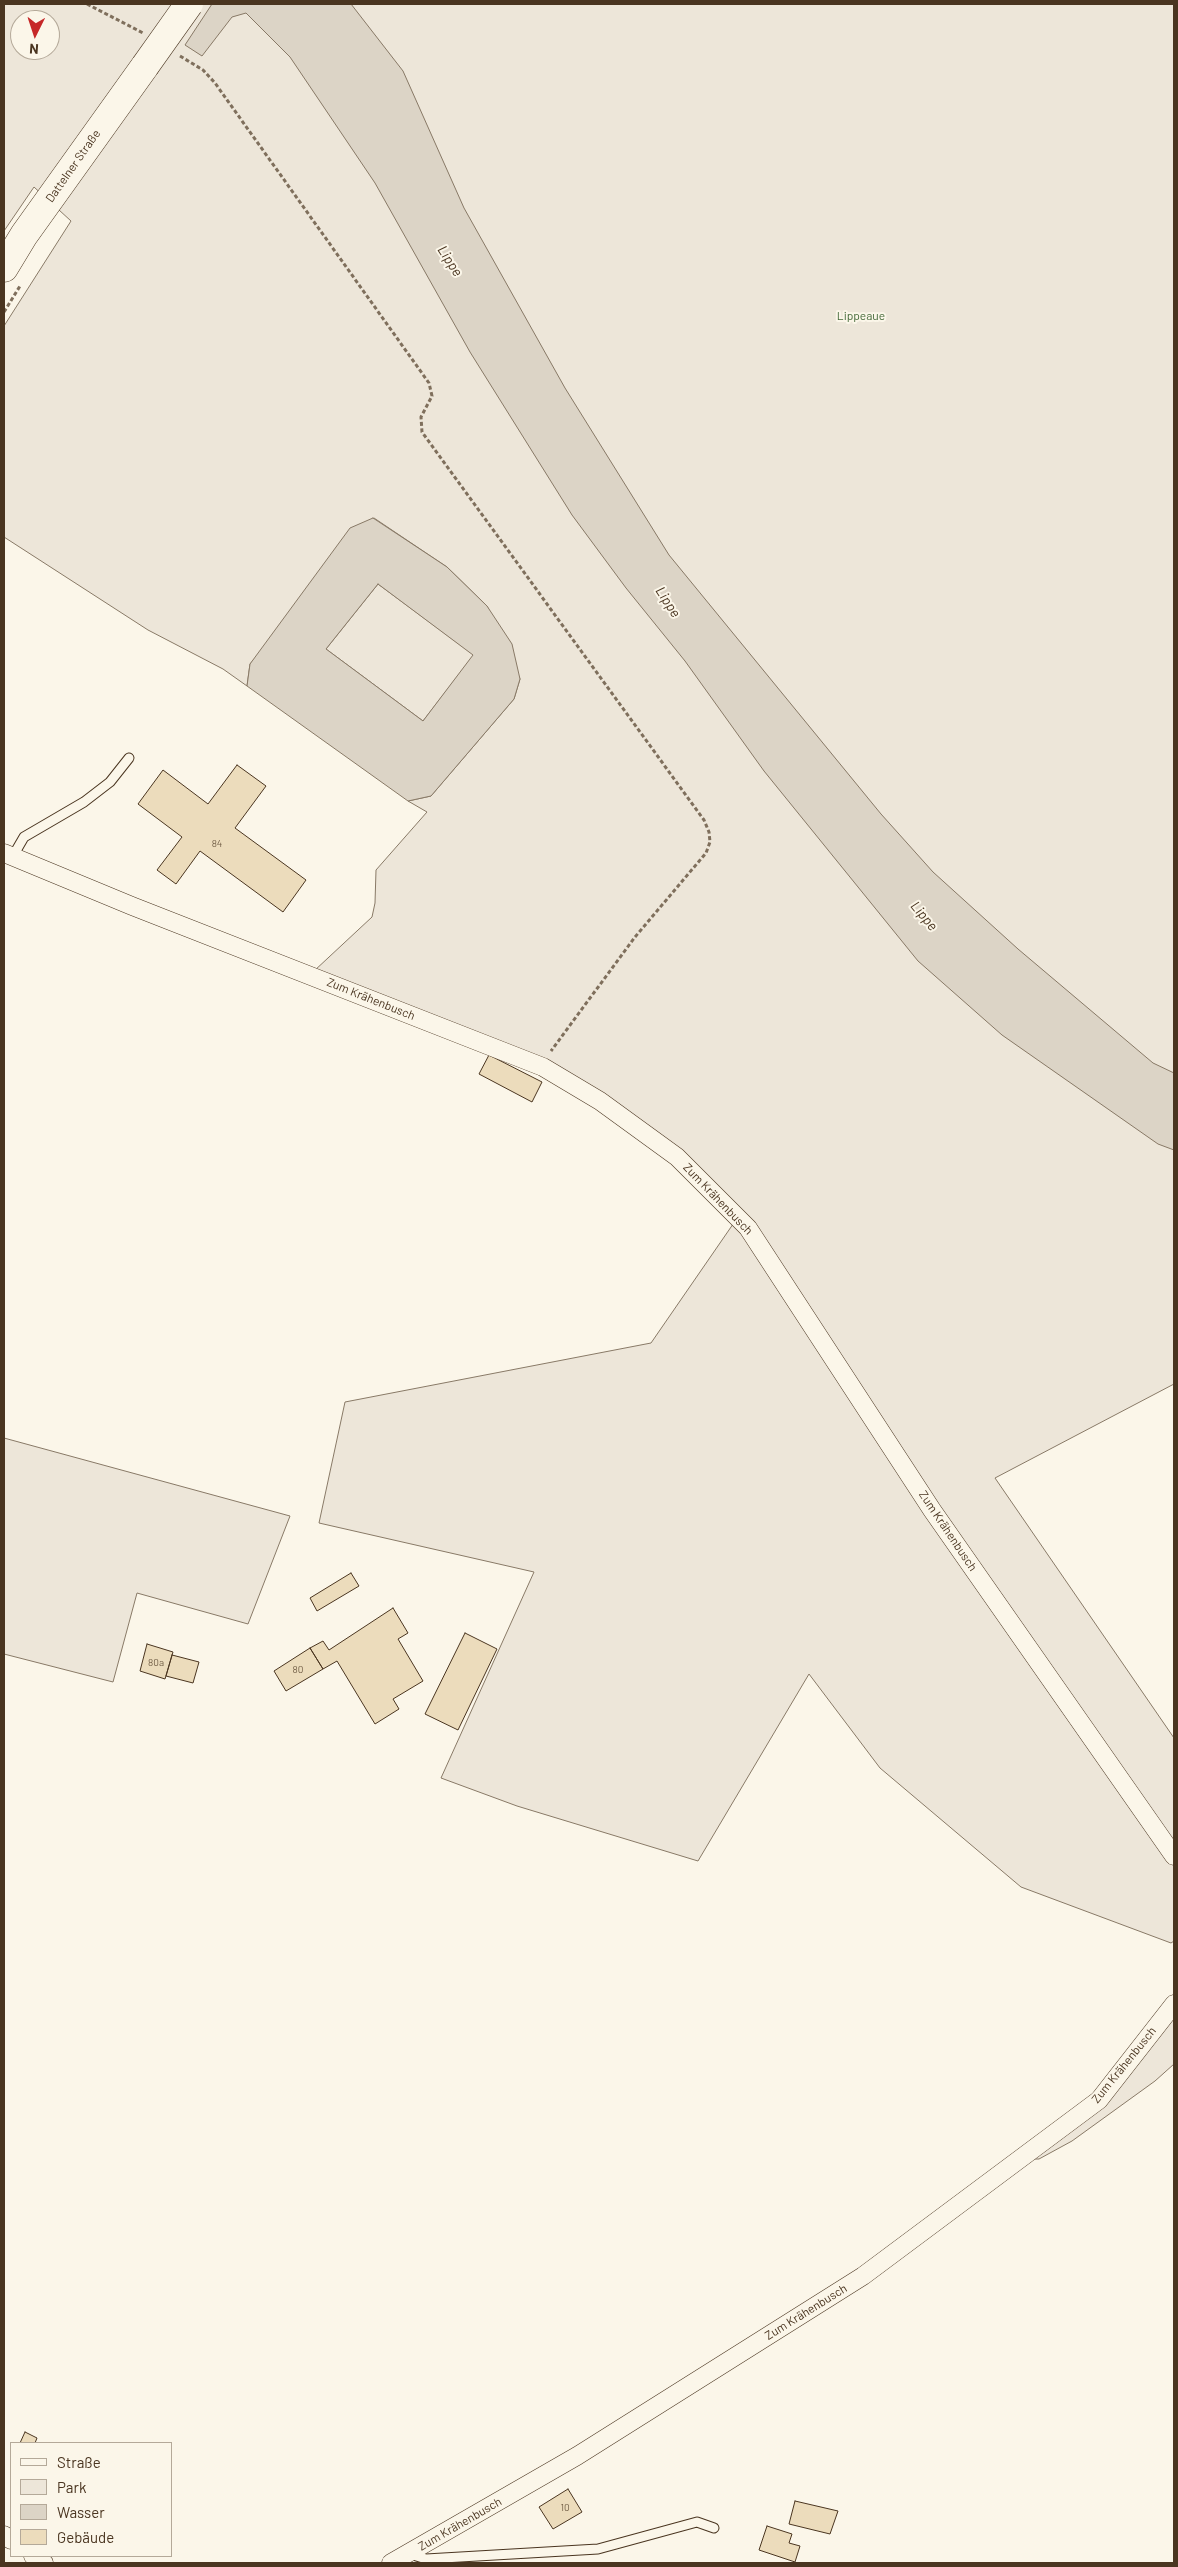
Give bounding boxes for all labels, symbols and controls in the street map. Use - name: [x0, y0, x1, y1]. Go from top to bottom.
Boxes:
- north arrow: [10, 10, 60, 60]
- text: N: [29, 41, 39, 58]
- street label: Dattelner Straße: [43, 127, 103, 205]
- water label: Lippe: [434, 242, 466, 280]
- park label: Lippeaue: [837, 309, 885, 323]
- water label: Lippe: [652, 583, 684, 621]
- house number: 84: [212, 838, 222, 850]
- water label: Lippe: [907, 898, 941, 934]
- street label: Zum Krähenbusch: [325, 975, 417, 1023]
- street label: Zum Krähenbusch: [680, 1160, 756, 1238]
- street label: Zum Krähenbusch: [916, 1488, 980, 1574]
- house number: 80a: [148, 1657, 164, 1669]
- house number: 80: [293, 1664, 303, 1676]
- street label: Zum Krähenbusch: [1089, 2024, 1159, 2106]
- street label: Zum Krähenbusch: [762, 2281, 850, 2343]
- legend: [10, 2442, 172, 2557]
- text: Straße: [57, 2453, 101, 2471]
- text: Park: [57, 2478, 86, 2496]
- street label: Zum Krähenbusch: [416, 2494, 504, 2554]
- house number: 10: [560, 2502, 570, 2514]
- text: Wasser: [57, 2503, 105, 2521]
- text: Gebäude: [57, 2528, 114, 2546]

